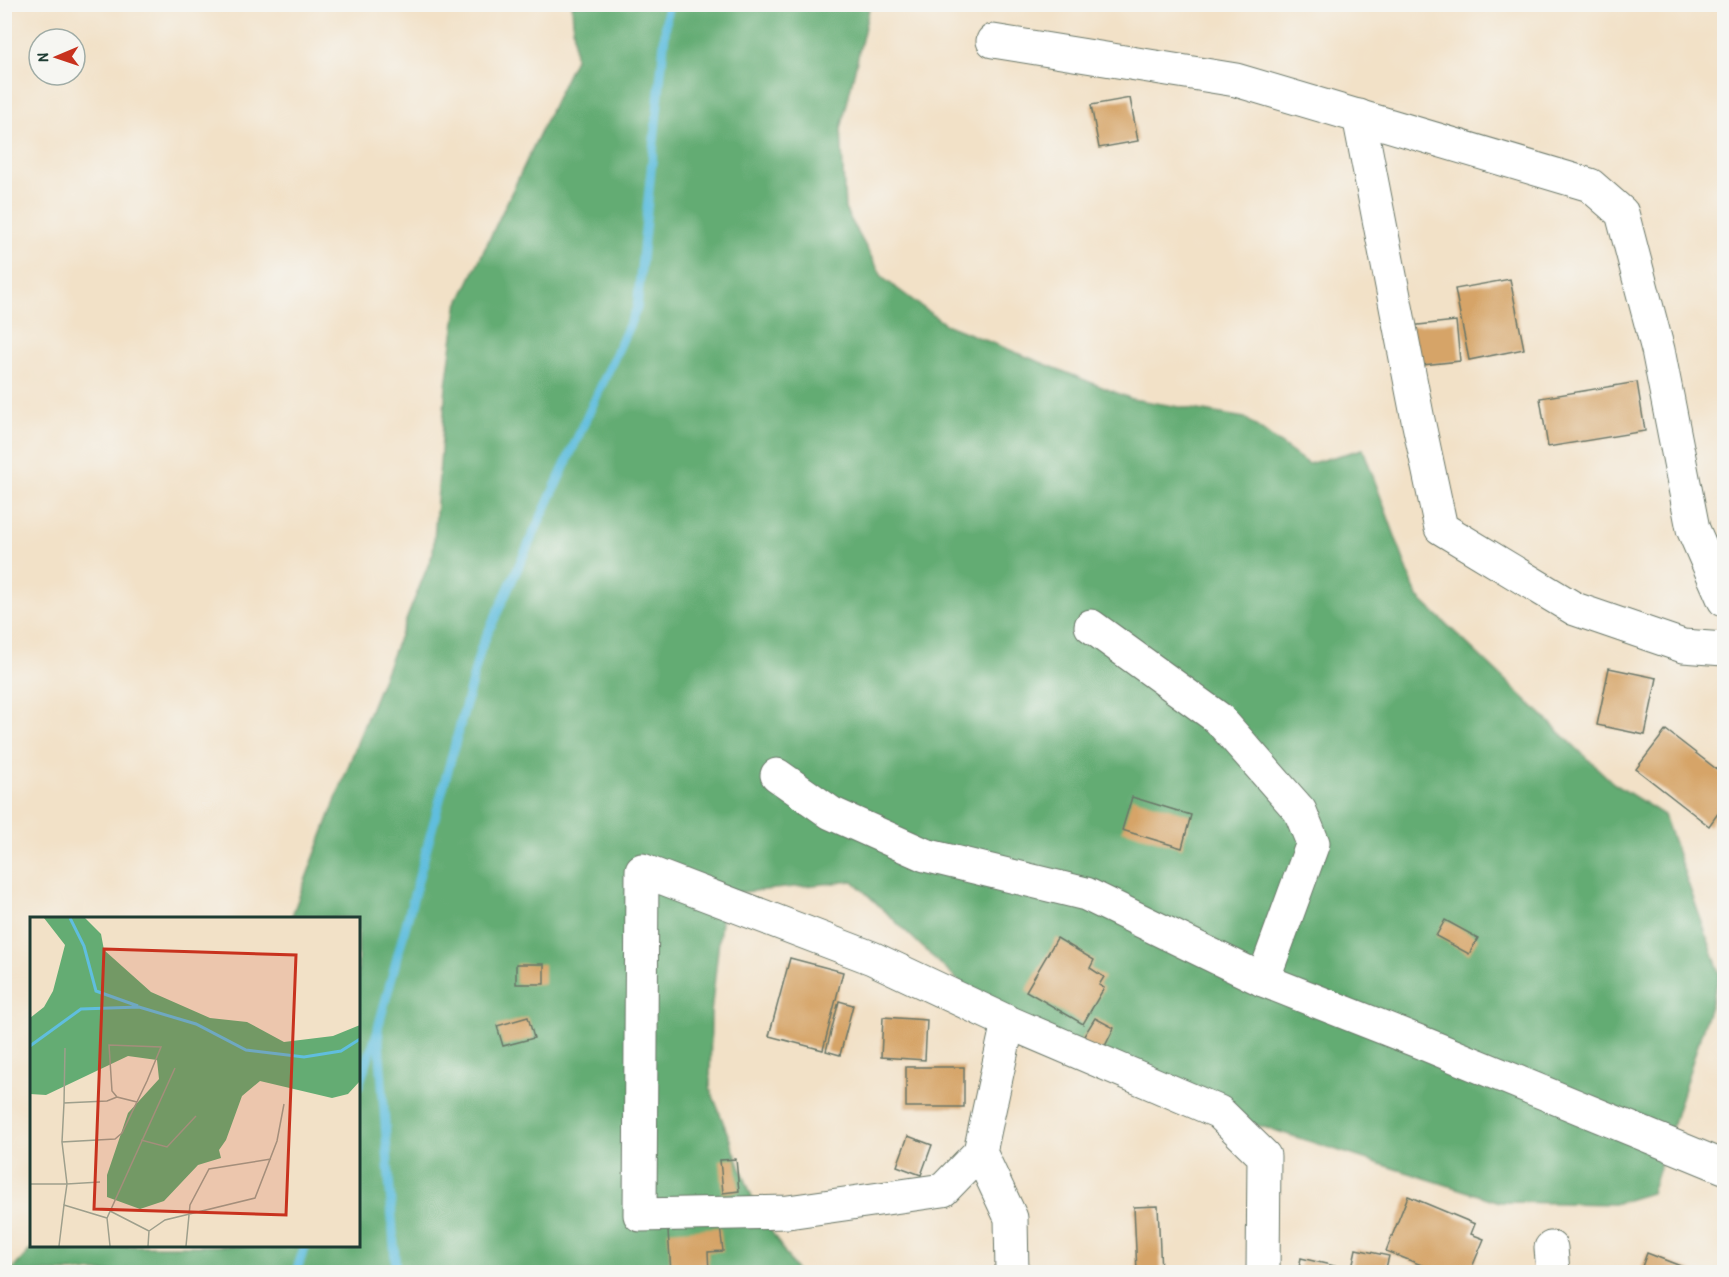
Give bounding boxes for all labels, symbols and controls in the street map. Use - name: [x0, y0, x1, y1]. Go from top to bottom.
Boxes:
- north arrow: [27, 27, 87, 87]
- text: N: [31, 52, 53, 62]
- inset map: [30, 917, 360, 1247]

